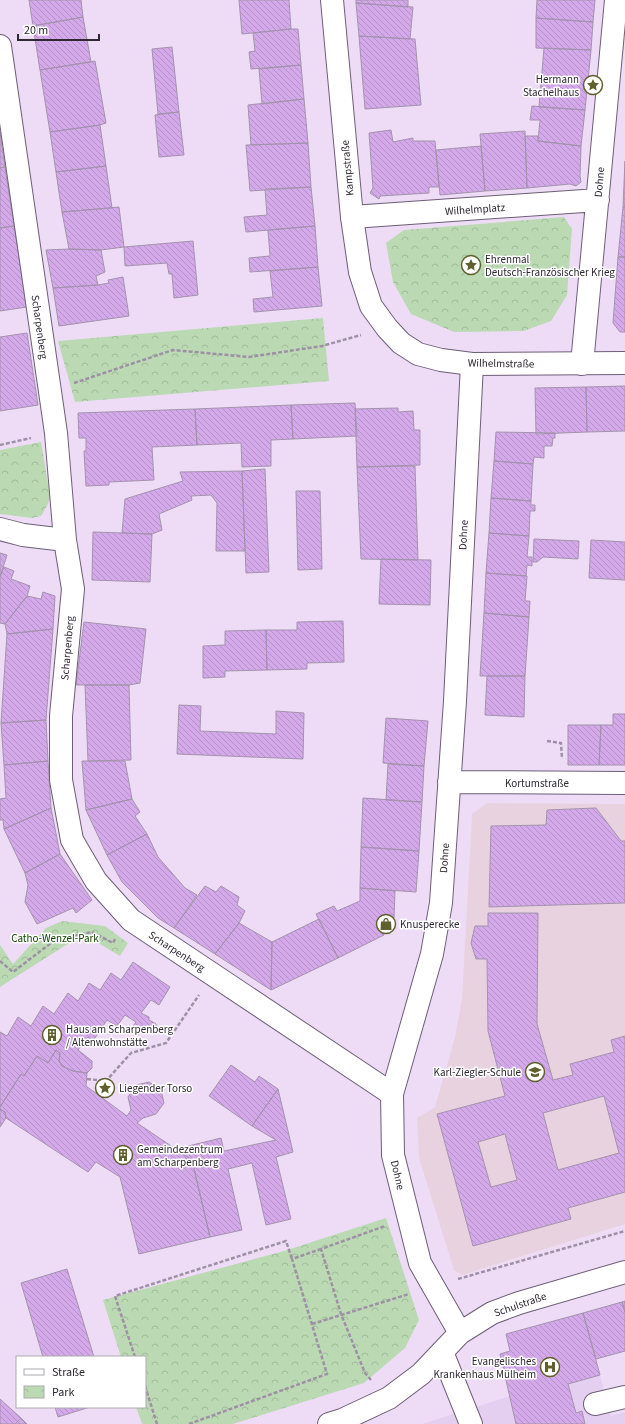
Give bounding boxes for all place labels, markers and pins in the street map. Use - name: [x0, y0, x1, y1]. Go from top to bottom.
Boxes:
- place label: Hermann Stachelhaus: [523, 72, 579, 100]
- place icon: Hermann Stachelhaus: [582, 74, 604, 96]
- place label: Ehrenmal Deutsch-Französischer Krieg: [485, 252, 615, 280]
- place icon: Ehrenmal Deutsch-Französischer Krieg: [460, 254, 482, 276]
- shop icon: Knusperecke: [375, 913, 397, 935]
- place label: Knusperecke: [400, 917, 460, 932]
- place label: Haus am Scharpenberg / Altenwohnstätte: [66, 1022, 173, 1050]
- building icon: Haus am Scharpenberg / Altenwohnstätte: [41, 1024, 63, 1046]
- school or university icon: Karl-Ziegler-Schule: [524, 1061, 546, 1083]
- place label: Karl-Ziegler-Schule: [434, 1065, 522, 1080]
- place icon: Liegender Torso: [94, 1077, 116, 1099]
- place label: Liegender Torso: [119, 1081, 192, 1096]
- place label: Gemeindezentrum am Scharpenberg: [137, 1142, 223, 1170]
- building icon: Gemeindezentrum am Scharpenberg: [112, 1144, 134, 1166]
- place label: Evangelisches Krankenhaus Mülheim: [433, 1354, 536, 1382]
- hospital icon: Evangelisches Krankenhaus Mülheim: [539, 1356, 561, 1378]

